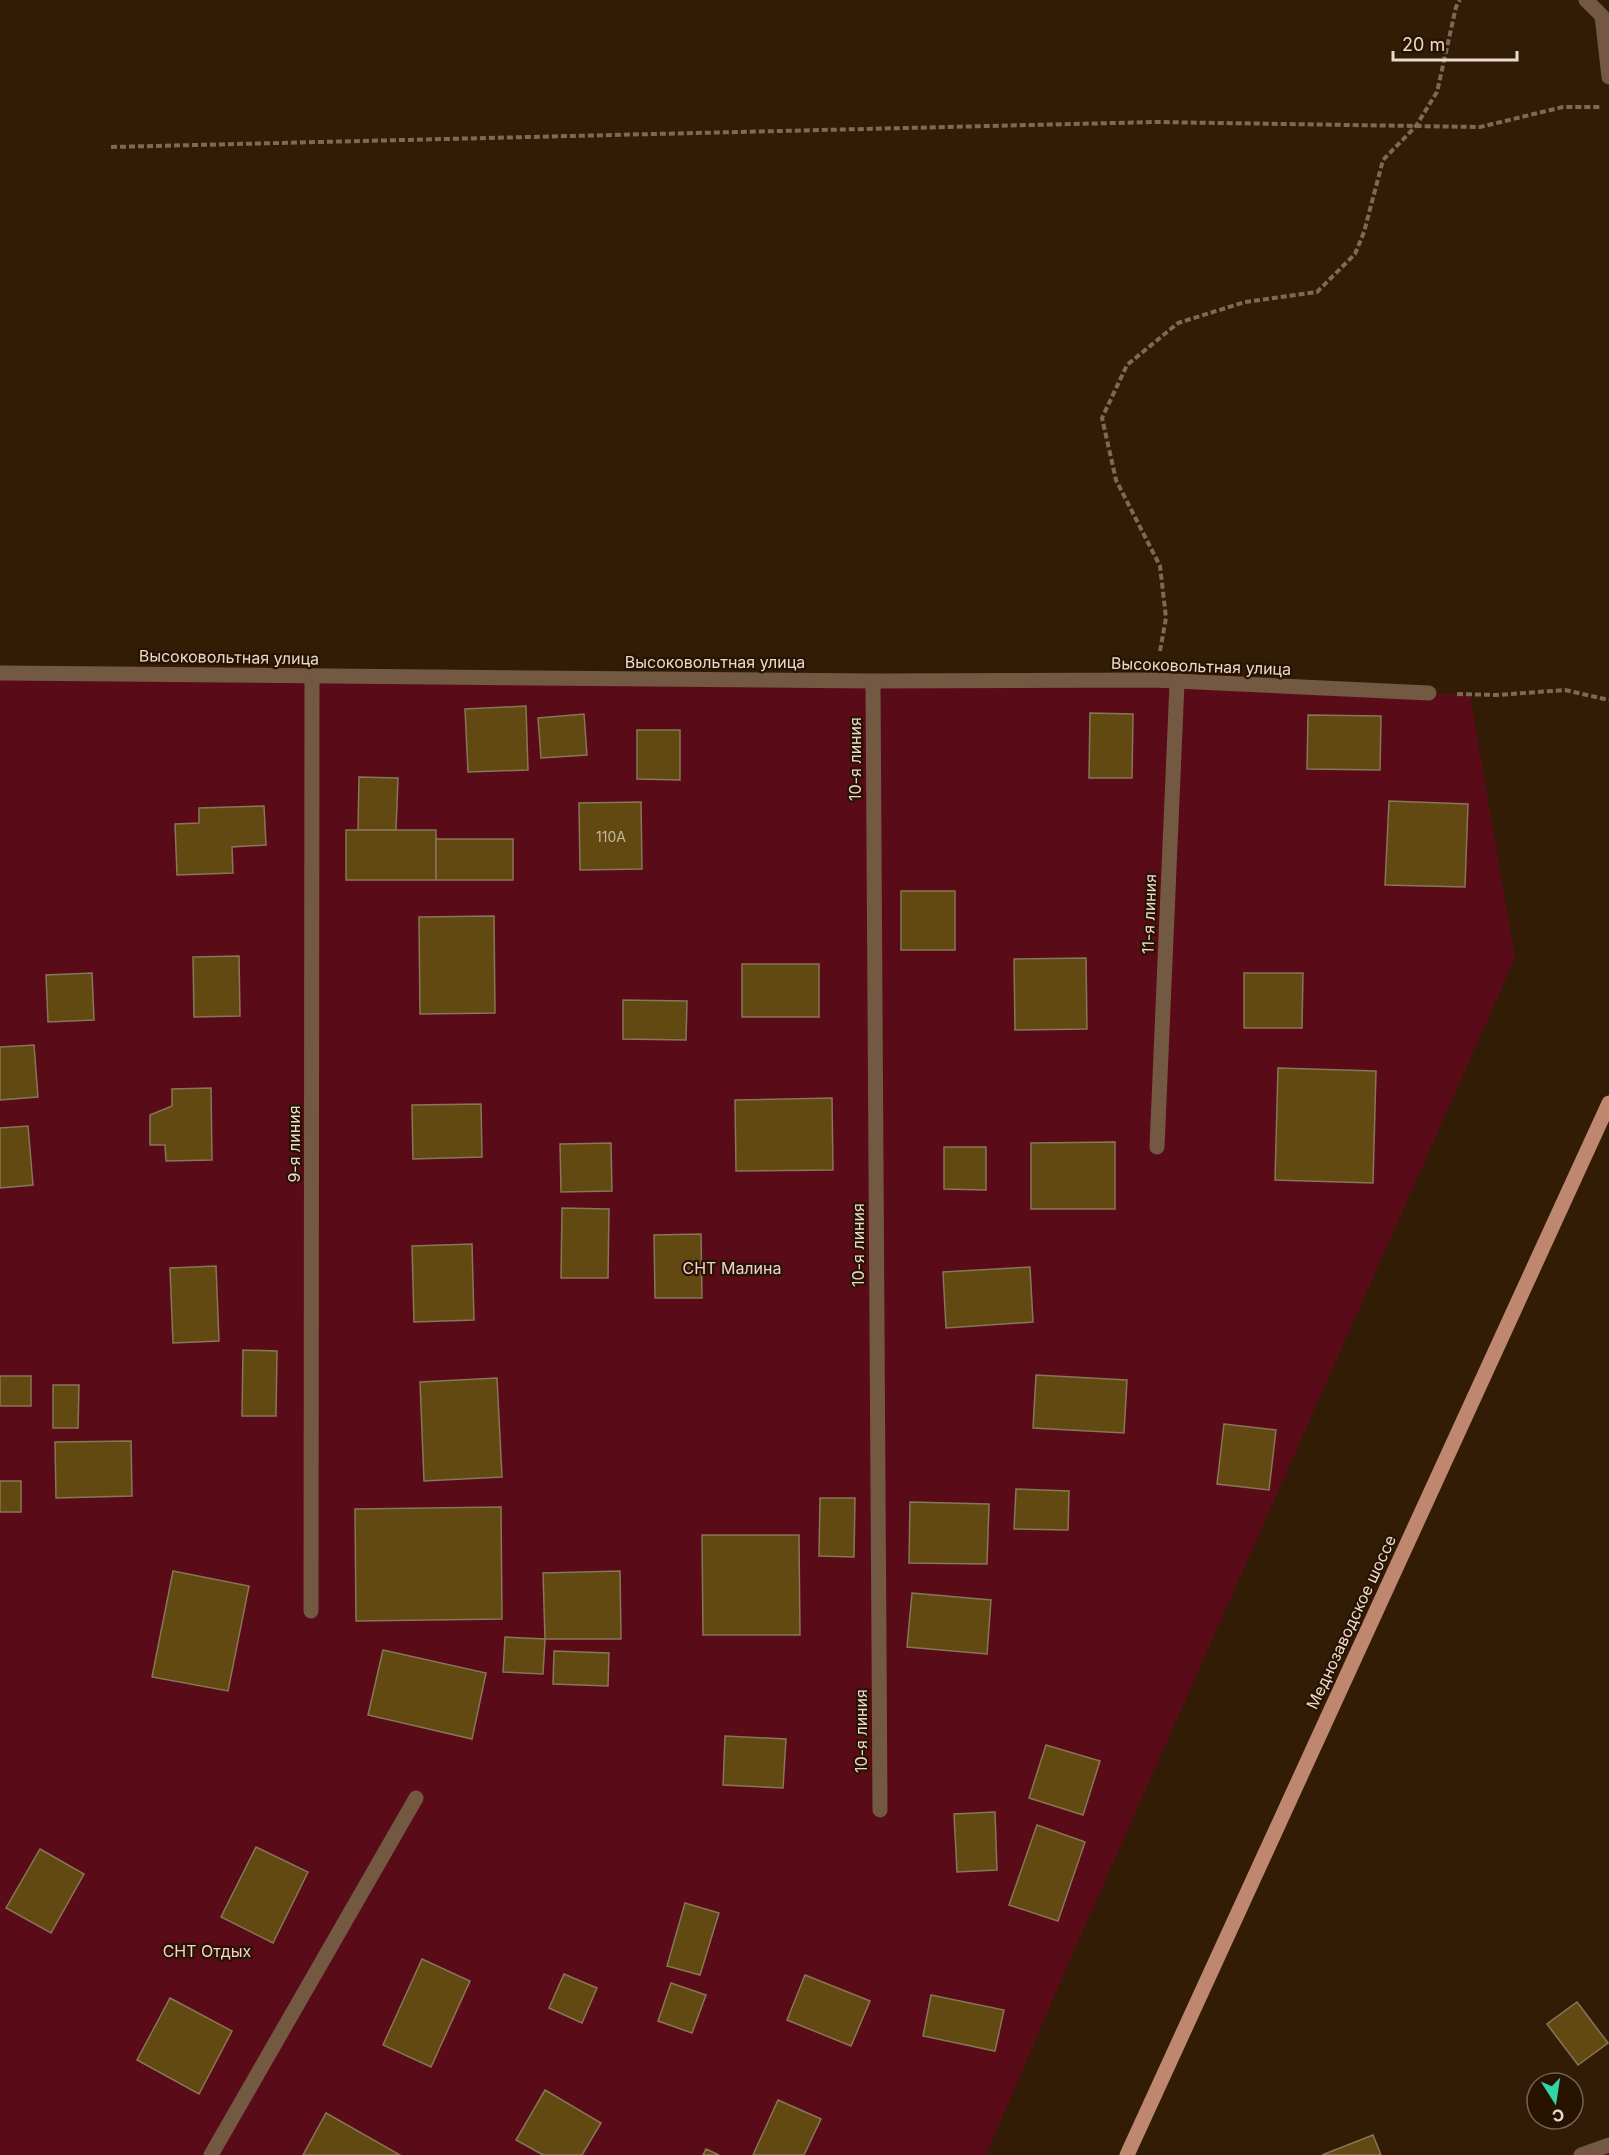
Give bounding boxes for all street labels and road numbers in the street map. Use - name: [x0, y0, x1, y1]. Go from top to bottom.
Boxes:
- street label: Высоковольтная улица: [139, 645, 319, 669]
- street label: Высоковольтная улица: [625, 652, 805, 672]
- street label: Высоковольтная улица: [1111, 653, 1291, 679]
- street label: 10-я линия: [845, 717, 865, 801]
- street label: 11-я линия: [1138, 874, 1160, 954]
- street label: 9-я линия: [284, 1105, 304, 1183]
- street label: 10-я линия: [848, 1203, 868, 1287]
- street label: Меднозаводское шоссе: [1302, 1532, 1400, 1712]
- street label: 10-я линия: [851, 1689, 871, 1773]

